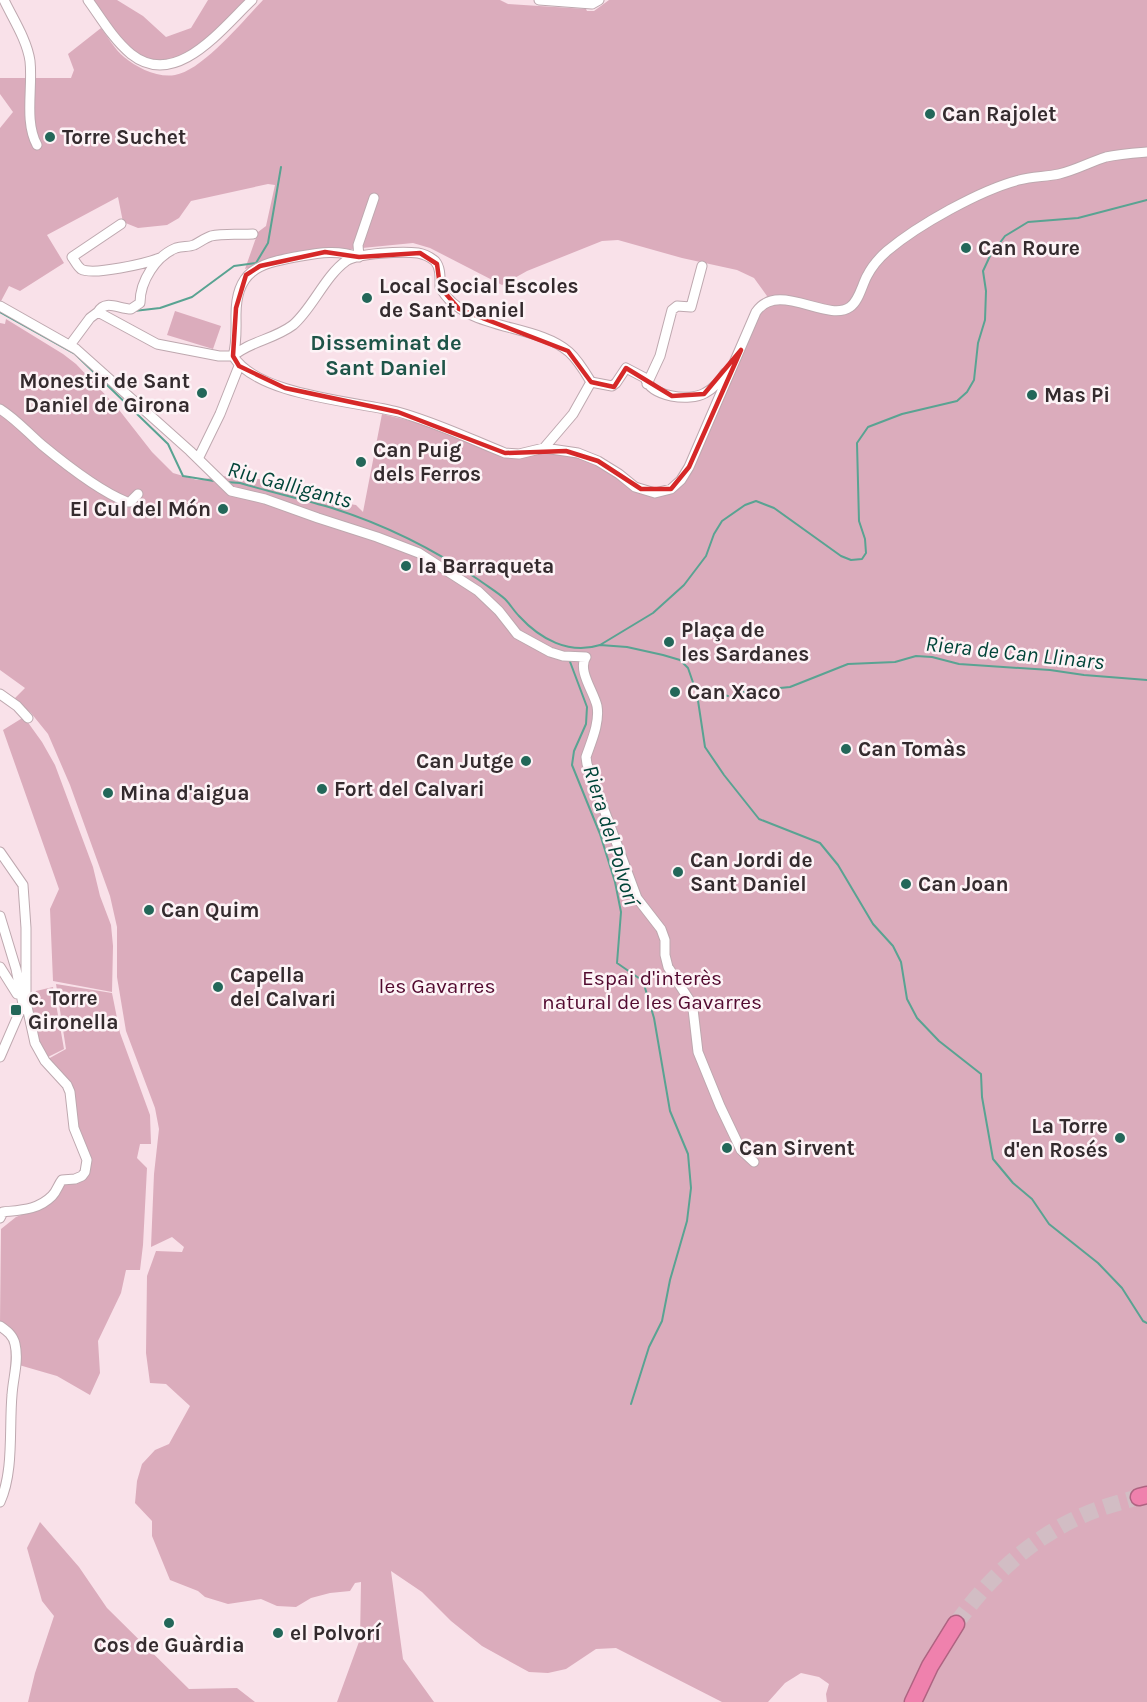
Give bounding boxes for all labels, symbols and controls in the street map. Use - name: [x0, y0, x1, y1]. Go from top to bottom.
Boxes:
- place label: Can Rajolet: [942, 102, 1057, 126]
- marker: Can Rajolet: [923, 107, 937, 121]
- place label: Torre Suchet: [62, 125, 186, 149]
- marker: Torre Suchet: [43, 130, 57, 144]
- place label: Can Roure: [978, 236, 1080, 260]
- marker: Can Roure: [959, 241, 973, 255]
- place label: Local Social Escoles de Sant Daniel: [379, 274, 579, 322]
- marker: Local Social Escoles de Sant Daniel: [360, 291, 374, 305]
- district label: Disseminat de Sant Daniel: [310, 330, 462, 381]
- place label: Monestir de Sant Daniel de Girona: [19, 369, 190, 417]
- place label: Mas Pi: [1044, 383, 1110, 407]
- marker: Monestir de Sant Daniel de Girona: [195, 386, 209, 400]
- marker: Mas Pi: [1025, 388, 1039, 402]
- place label: Can Puig dels Ferros: [373, 438, 481, 486]
- marker: Can Puig dels Ferros: [354, 455, 368, 469]
- water label: Riu Galligants: [225, 456, 355, 514]
- place label: El Cul del Món: [70, 497, 211, 521]
- marker: El Cul del Món: [216, 502, 230, 516]
- place label: la Barraqueta: [418, 554, 554, 579]
- marker: la Barraqueta: [399, 559, 413, 573]
- place label: Plaça de les Sardanes: [681, 618, 809, 666]
- water label: Riera de Can Llinars: [924, 631, 1106, 675]
- marker: Plaça de les Sardanes: [662, 635, 676, 649]
- place label: Can Xaco: [687, 680, 781, 704]
- marker: Can Xaco: [668, 685, 682, 699]
- place label: Can Tomàs: [858, 737, 966, 761]
- marker: Can Tomàs: [839, 742, 853, 756]
- place label: Can Jutge: [416, 749, 514, 773]
- marker: Can Jutge: [519, 754, 533, 768]
- water label: Riera del Polvorí: [577, 762, 645, 911]
- place label: Fort del Calvari: [334, 777, 485, 801]
- place label: Mina d'aigua: [120, 781, 249, 805]
- marker: Fort del Calvari: [315, 782, 329, 796]
- marker: Mina d'aigua: [101, 786, 115, 800]
- place label: Can Jordi de Sant Daniel: [690, 848, 813, 896]
- marker: Can Jordi de Sant Daniel: [671, 865, 685, 879]
- place label: Can Joan: [918, 872, 1009, 896]
- marker: Can Joan: [899, 877, 913, 891]
- place label: Can Quim: [161, 898, 259, 922]
- marker: Can Quim: [142, 903, 156, 917]
- place label: Capella del Calvari: [230, 963, 336, 1011]
- park label: Espai d'interès natural de les Gavarres: [542, 966, 762, 1014]
- park label: les Gavarres: [379, 974, 495, 998]
- marker: Capella del Calvari: [211, 980, 225, 994]
- place label: c. Torre Gironella: [28, 986, 119, 1034]
- marker: c. Torre Gironella: [9, 1003, 23, 1017]
- place label: La Torre d'en Rosés: [1003, 1114, 1108, 1162]
- marker: La Torre d'en Rosés: [1113, 1131, 1127, 1145]
- place label: Can Sirvent: [739, 1136, 855, 1160]
- marker: Can Sirvent: [720, 1141, 734, 1155]
- marker: Cos de Guàrdia: [162, 1616, 176, 1630]
- place label: el Polvorí: [290, 1621, 382, 1645]
- marker: el Polvorí: [271, 1626, 285, 1640]
- place label: Cos de Guàrdia: [94, 1633, 244, 1657]

